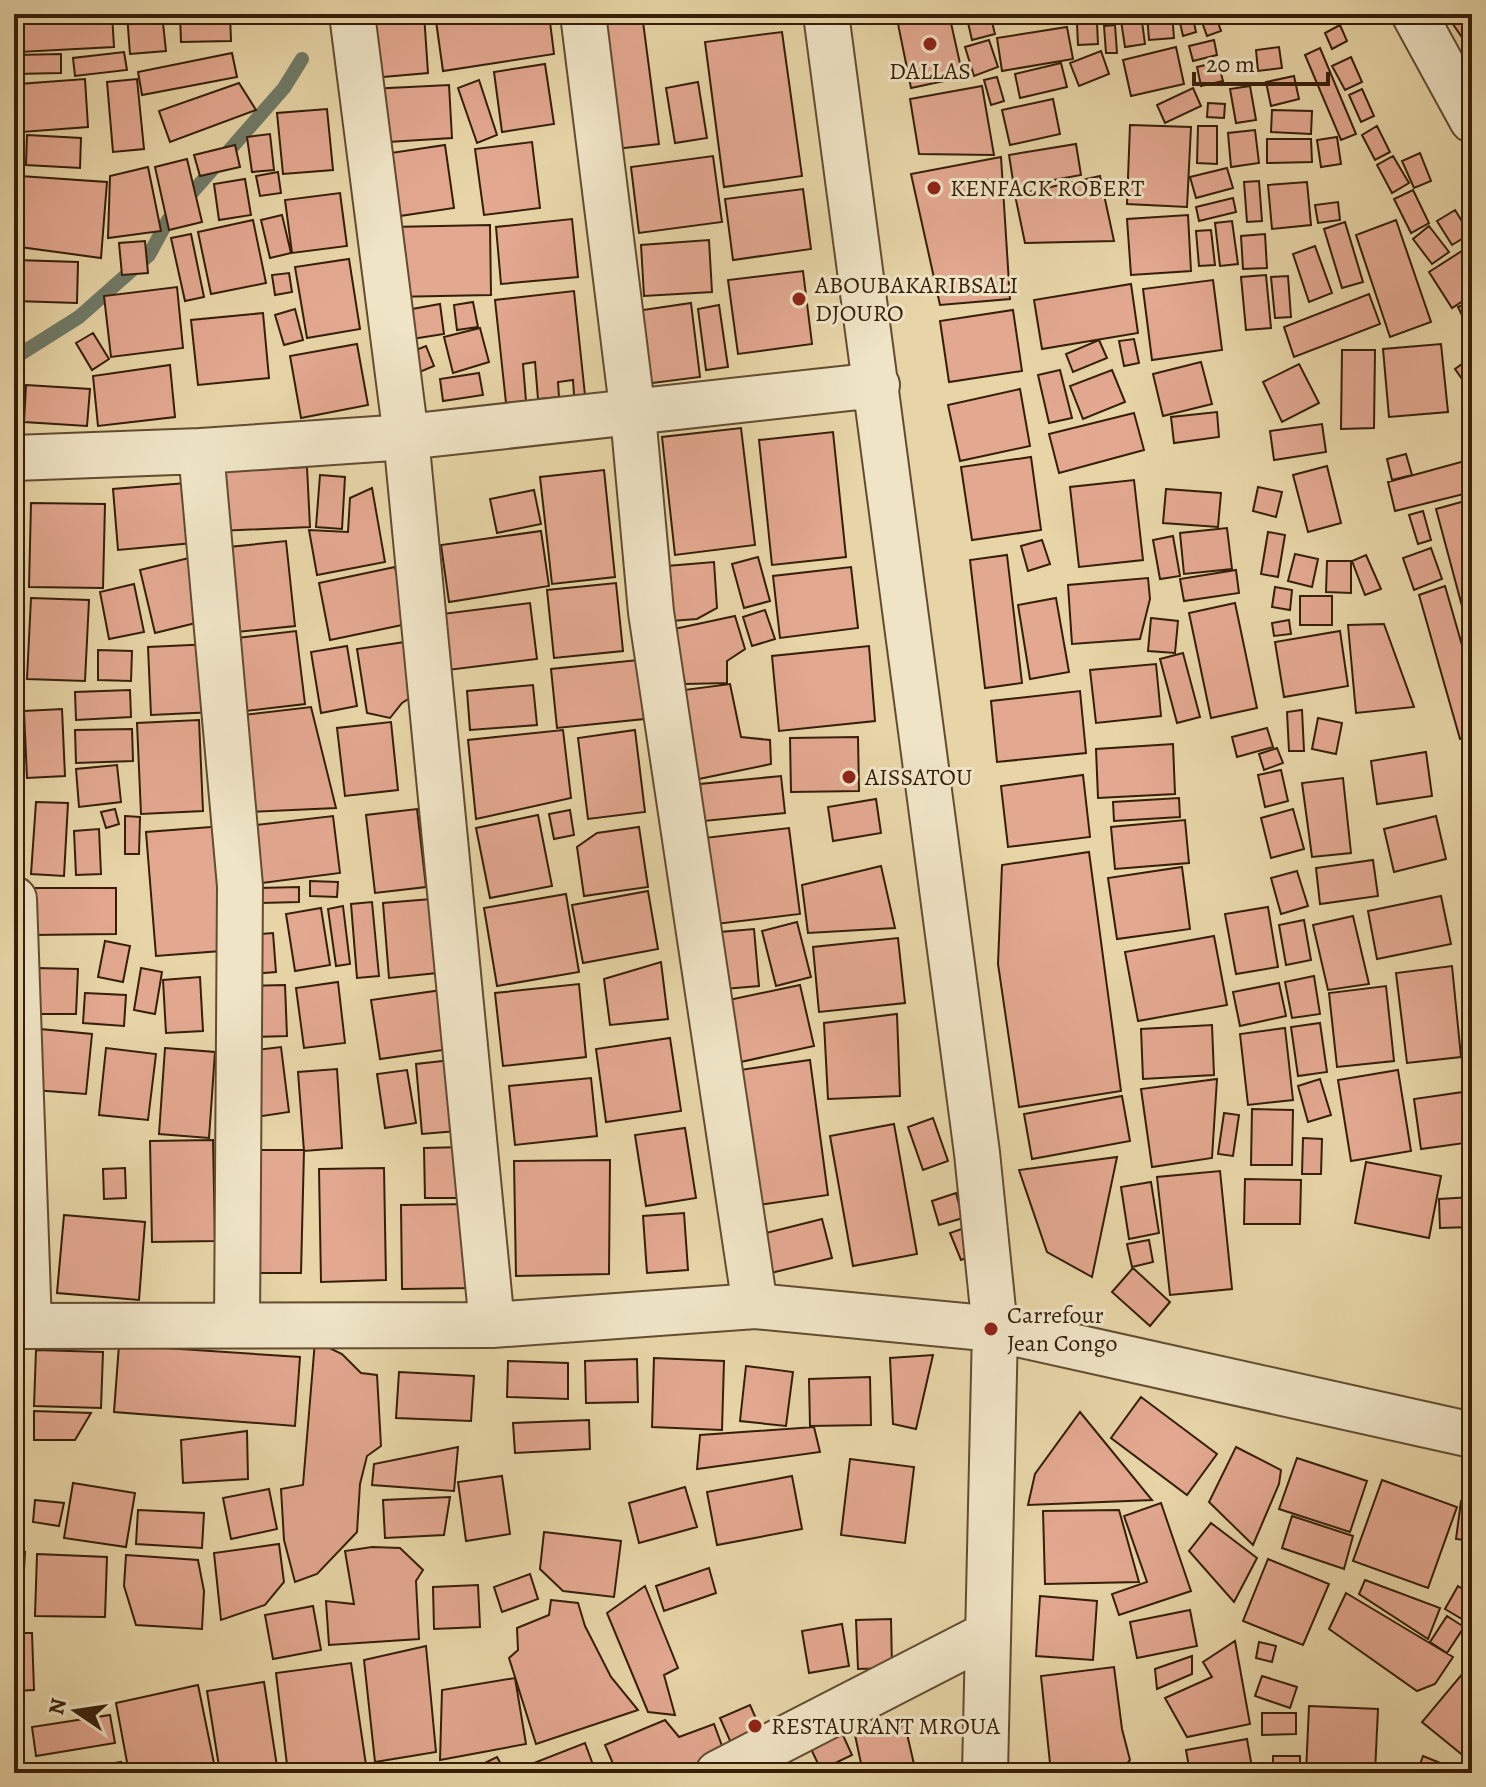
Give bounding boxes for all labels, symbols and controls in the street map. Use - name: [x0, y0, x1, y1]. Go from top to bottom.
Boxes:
- marker: DALLAS: [921, 35, 939, 53]
- scale bar: [1194, 36, 1328, 86]
- text: 20 m: [1206, 48, 1255, 80]
- place label: DALLAS: [889, 55, 971, 87]
- place label: KENFACK ROBERT: [950, 172, 1144, 204]
- marker: KENFACK ROBERT: [925, 179, 943, 197]
- place label: ABOUBAKARIBSALI DJOURO: [814, 269, 1018, 329]
- marker: ABOUBAKARIBSALI DJOURO: [790, 290, 808, 308]
- place label: AISSATOU: [864, 761, 972, 793]
- marker: AISSATOU: [840, 768, 858, 786]
- place label: Carrefour Jean Congo: [1007, 1299, 1117, 1359]
- marker: Carrefour Jean Congo: [982, 1320, 1000, 1338]
- north arrow: [36, 1671, 116, 1751]
- text: N: [41, 1696, 74, 1718]
- place label: RESTAURANT MROUA: [771, 1710, 1001, 1742]
- marker: RESTAURANT MROUA: [746, 1717, 764, 1735]

